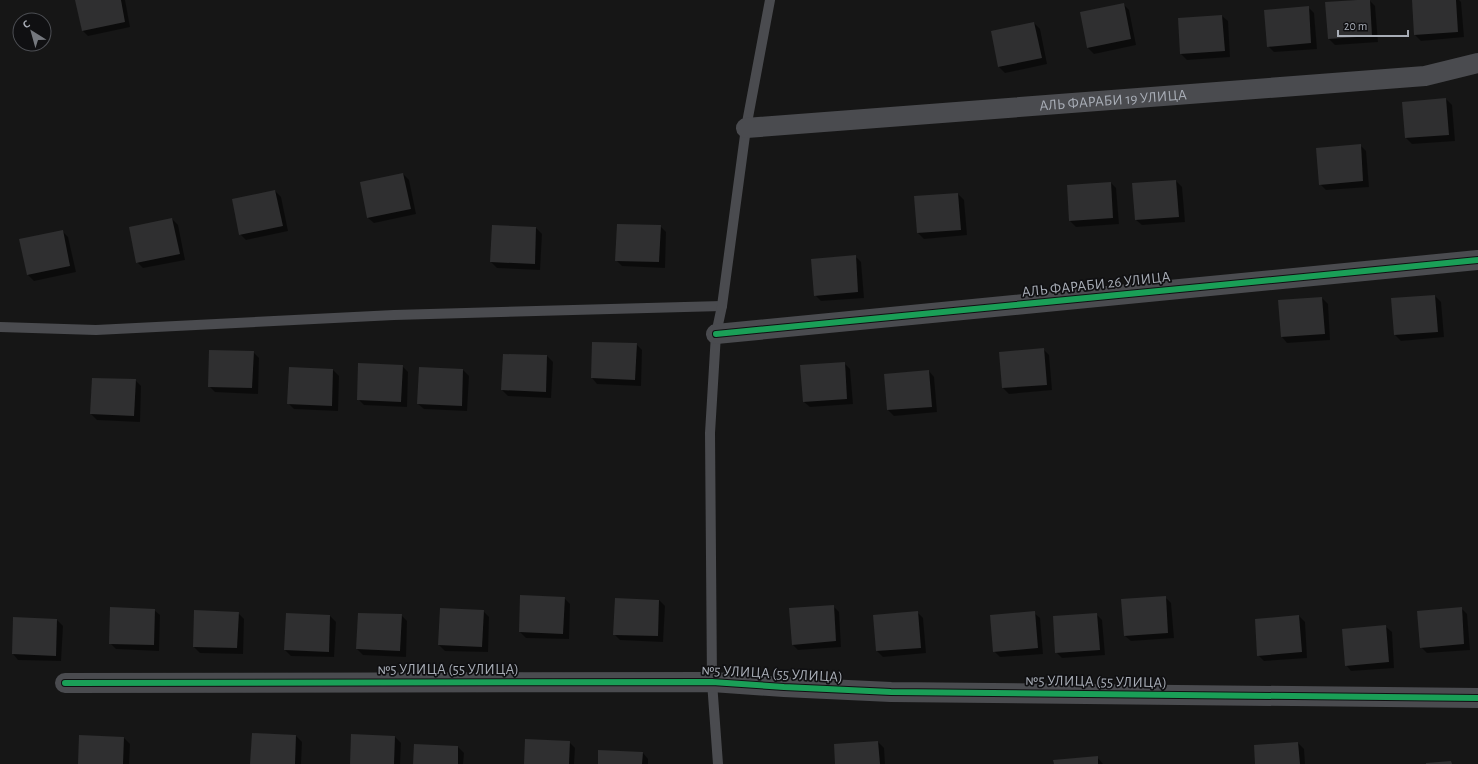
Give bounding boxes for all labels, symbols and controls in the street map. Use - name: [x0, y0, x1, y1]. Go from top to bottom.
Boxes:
- north arrow: [12, 12, 52, 52]
- scale bar: [1338, 12, 1408, 38]
- text: С: [21, 18, 32, 31]
- text: 20 m: [1344, 20, 1367, 32]
- street label: АЛЬ ФАРАБИ 19 УЛИЦА: [1039, 87, 1187, 114]
- street label: АЛЬ ФАРАБИ 26 УЛИЦА: [1021, 269, 1171, 300]
- street label: №5 УЛИЦА (55 УЛИЦА): [377, 662, 519, 677]
- street label: №5 УЛИЦА (55 УЛИЦА): [701, 662, 843, 685]
- street label: №5 УЛИЦА (55 УЛИЦА): [1025, 673, 1167, 690]

